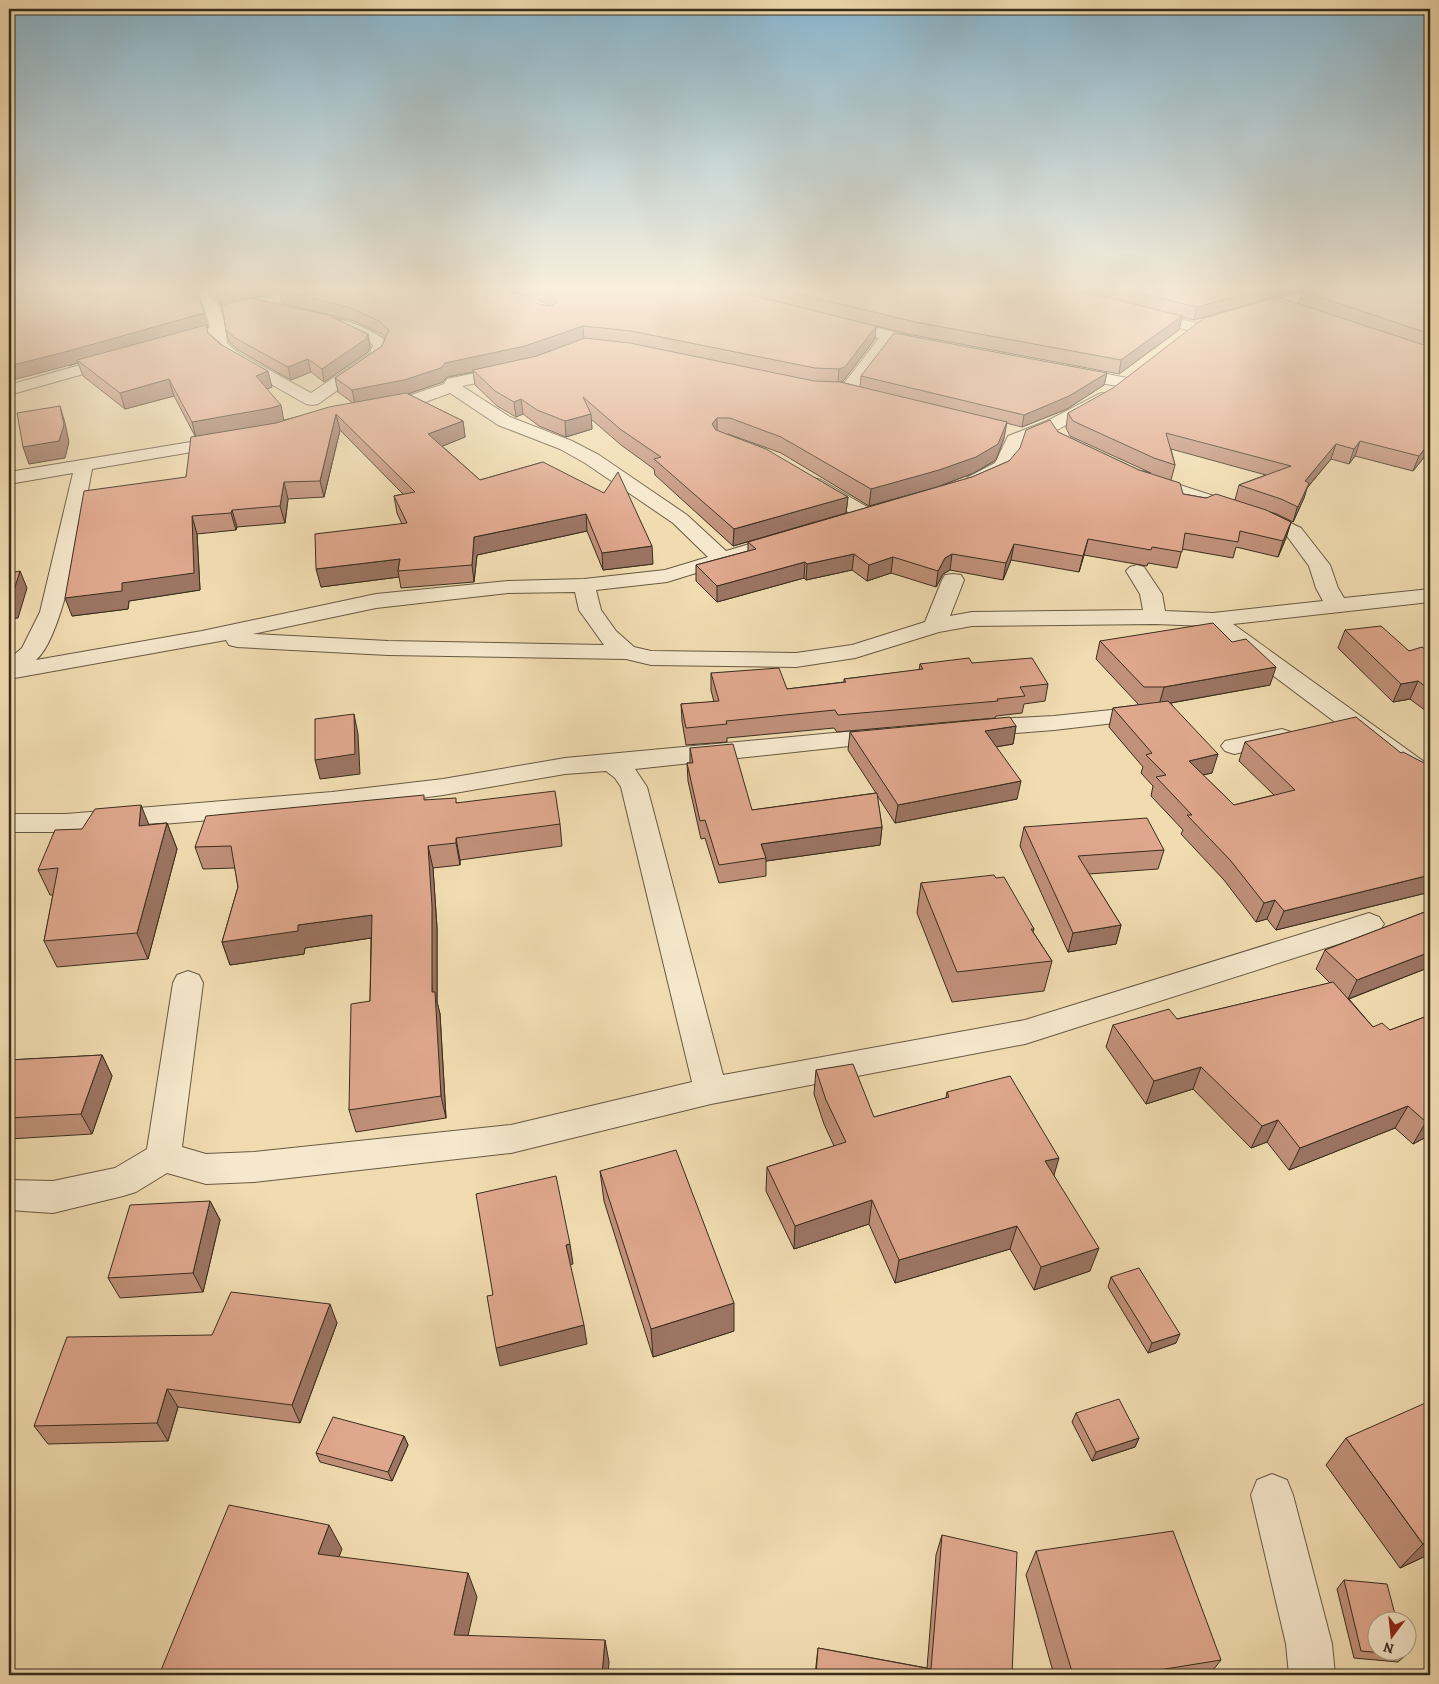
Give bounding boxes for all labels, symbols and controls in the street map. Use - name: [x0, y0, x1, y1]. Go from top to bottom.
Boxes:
- north arrow: [1366, 1612, 1416, 1662]
- text: N: [1381, 1638, 1396, 1659]

